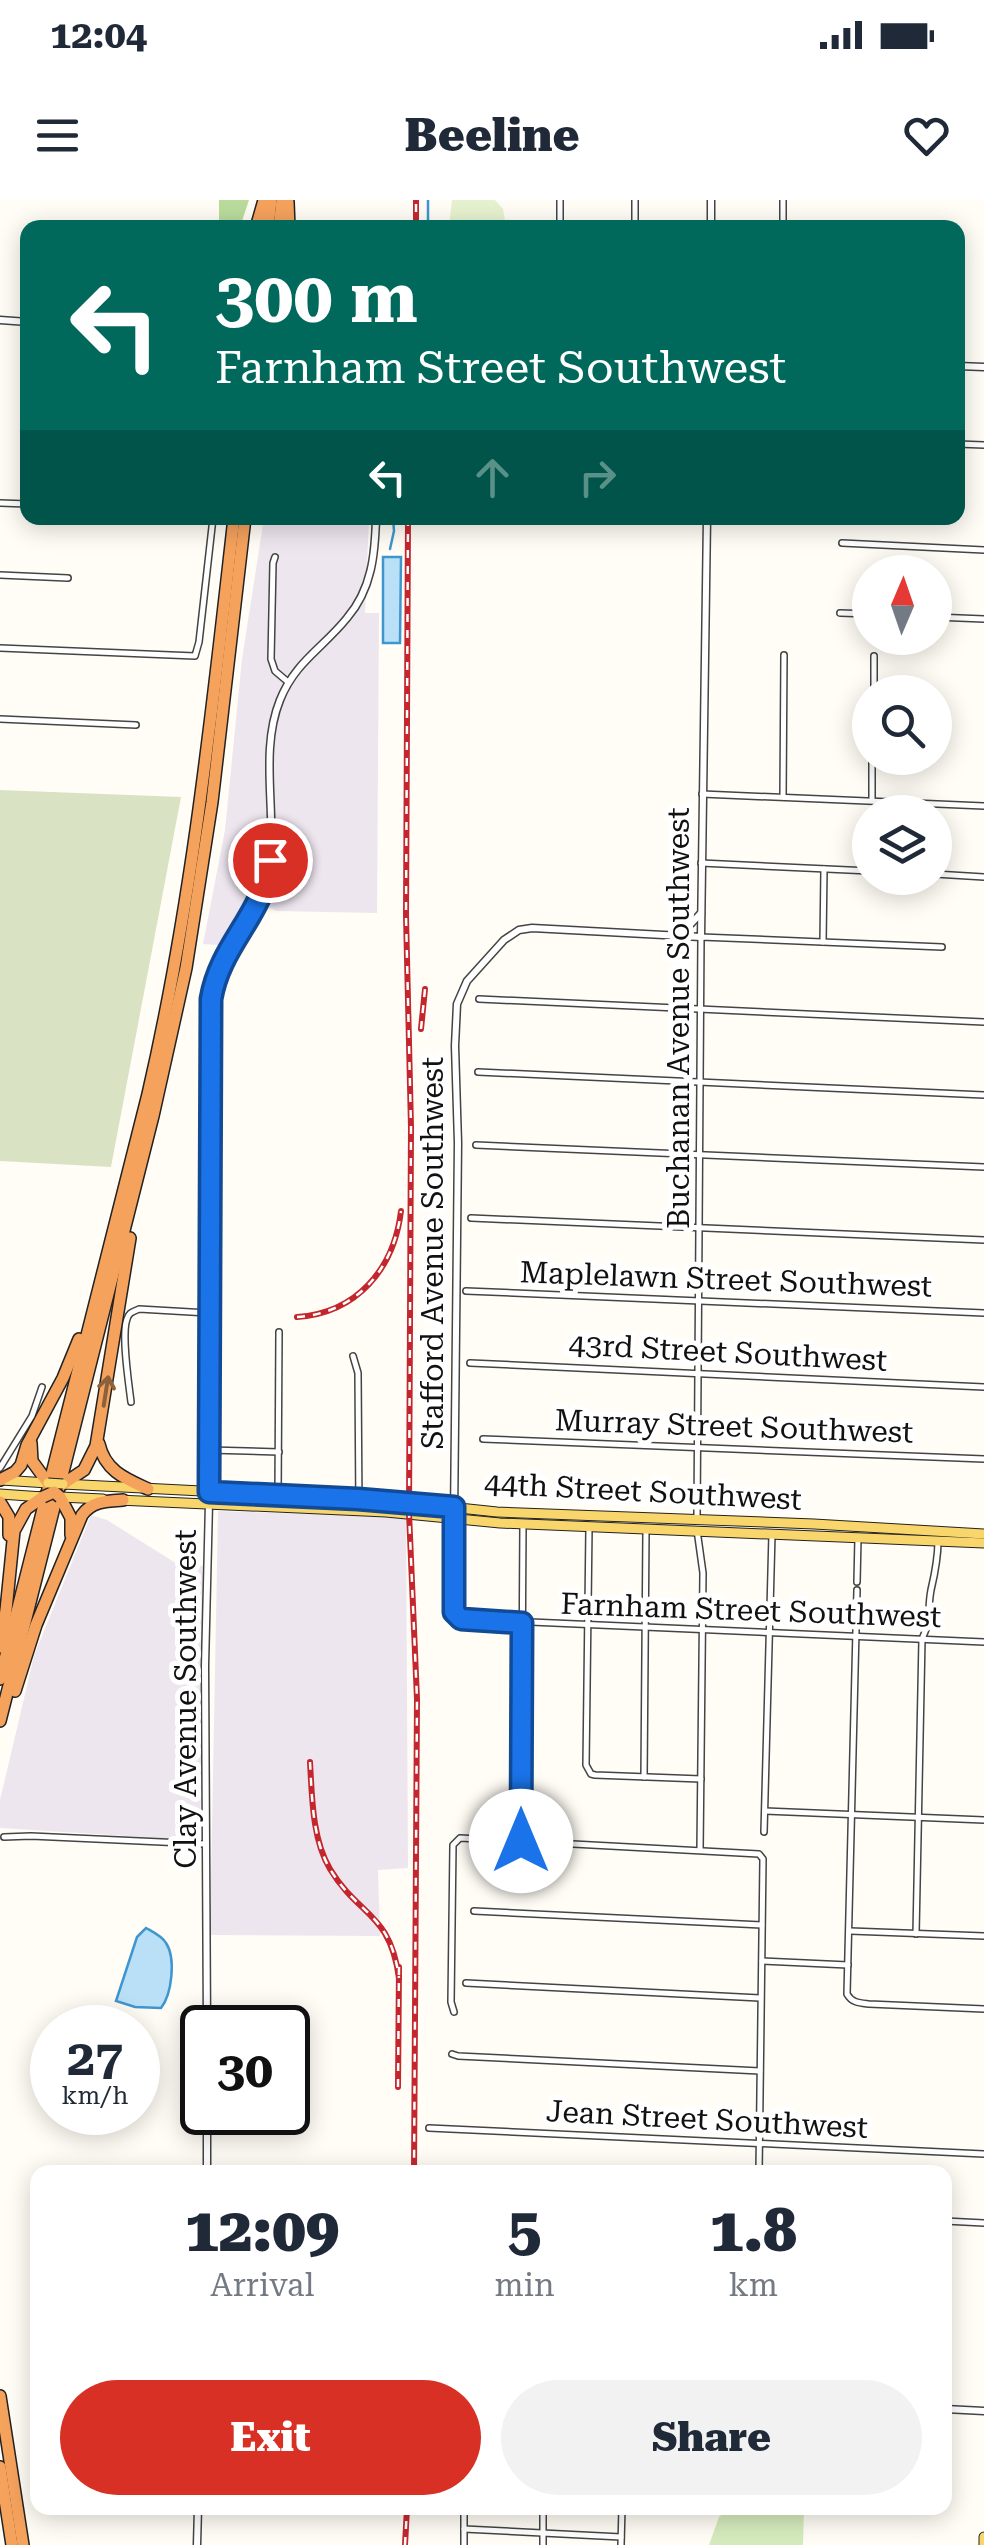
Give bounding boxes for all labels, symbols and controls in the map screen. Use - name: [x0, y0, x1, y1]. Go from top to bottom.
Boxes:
- text: 12:04: [50, 13, 147, 57]
- icon: menu: [30, 108, 85, 163]
- icon: heart: [899, 108, 954, 163]
- text: Beeline: [404, 109, 580, 162]
- text: 300 m: [215, 257, 418, 339]
- icon: left: [50, 260, 180, 390]
- text: Farnham Street Southwest: [215, 341, 786, 394]
- icon: left: [360, 450, 415, 505]
- icon: ahead: [465, 450, 520, 505]
- icon: right: [570, 450, 625, 505]
- north arrow: [852, 555, 952, 655]
- map controls: [852, 555, 952, 895]
- button: search: [852, 675, 952, 775]
- button: layers: [852, 795, 952, 895]
- street label: Buchanan Avenue Southwest: [661, 807, 696, 1229]
- pin: [228, 818, 313, 903]
- icon: arrive: [243, 833, 298, 888]
- street label: Stafford Avenue Southwest: [415, 1057, 450, 1449]
- street label: Maplelawn Street Southwest: [519, 1254, 933, 1304]
- street label: 43rd Street Southwest: [568, 1326, 888, 1378]
- one-way arrow: [97, 1375, 115, 1407]
- street label: Murray Street Southwest: [554, 1402, 914, 1450]
- street label: 44th Street Southwest: [483, 1465, 803, 1517]
- street label: Clay Avenue Southwest: [168, 1529, 203, 1869]
- street label: Farnham Street Southwest: [560, 1586, 942, 1634]
- position arrow: [469, 1789, 573, 1893]
- speed limit sign: 30: [180, 2005, 310, 2135]
- text: 27: [67, 2029, 123, 2087]
- text: km/h: [62, 2081, 128, 2110]
- street label: Jean Street Southwest: [545, 2093, 869, 2145]
- text: 12:09: [185, 2195, 339, 2266]
- text: 5: [508, 2195, 541, 2266]
- text: 1.8: [710, 2195, 797, 2266]
- text: Arrival: [210, 2266, 314, 2304]
- text: min: [495, 2266, 555, 2304]
- text: km: [729, 2266, 778, 2304]
- button: Exit: [60, 2380, 481, 2495]
- button: Share: [501, 2380, 922, 2495]

